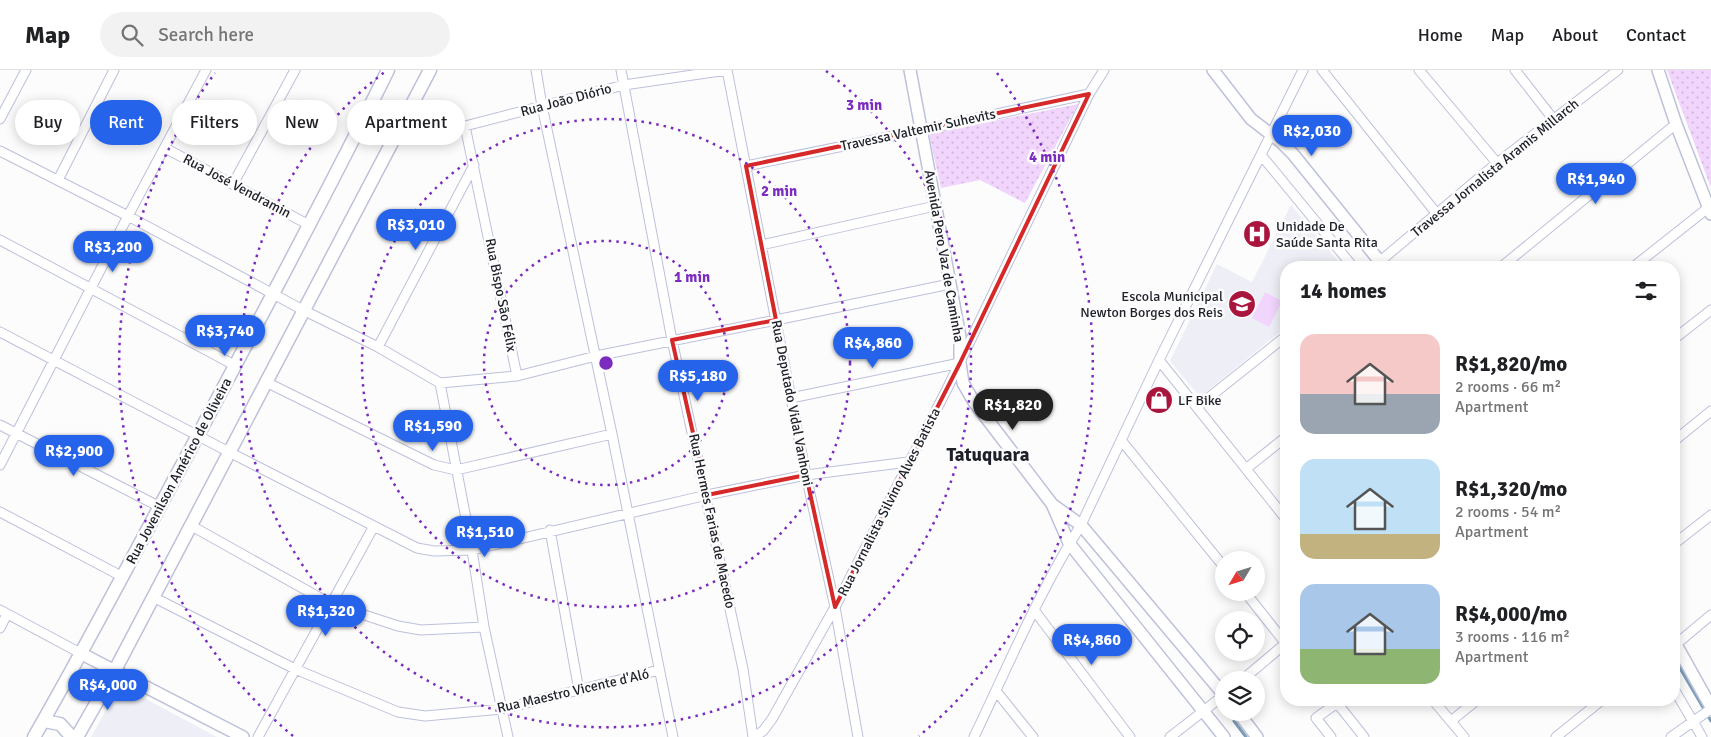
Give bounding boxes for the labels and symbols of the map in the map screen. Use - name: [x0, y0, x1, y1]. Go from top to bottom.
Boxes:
- street label: Rua João Diório: [519, 80, 613, 120]
- street label: Travessa Jornalista Aramis Millarch: [1408, 95, 1582, 241]
- text: 3 min: [846, 96, 882, 114]
- street label: Travessa Valtemir Suhevits: [839, 105, 997, 155]
- pin: R$2,030: [1266, 114, 1358, 157]
- text: 4 min: [1029, 148, 1065, 166]
- street label: Rua José Vendramin: [180, 150, 294, 222]
- pin: R$1,940: [1550, 162, 1642, 205]
- street label: Avenida Pero Vaz de Caminha: [920, 169, 968, 343]
- text: 2 min: [761, 182, 797, 200]
- pin: R$3,010: [370, 208, 462, 251]
- place label: Unidade De Saúde Santa Rita: [1276, 218, 1378, 251]
- hospital icon: Unidade De Saúde Santa Rita: [1242, 219, 1272, 249]
- pin: R$3,200: [67, 230, 159, 273]
- street label: Rua Bispo São Félix: [482, 237, 520, 354]
- text: 1 min: [674, 268, 710, 286]
- place label: Escola Municipal Newton Borges dos Reis: [1080, 288, 1223, 321]
- school or university icon: Escola Municipal Newton Borges dos Reis: [1227, 289, 1257, 319]
- pin: R$3,740: [179, 314, 271, 357]
- street label: Rua Deputado Vidal Vanhoni: [768, 318, 816, 488]
- pin: R$4,860: [827, 326, 919, 369]
- centre of rings: [597, 354, 615, 372]
- pin: R$5,180: [652, 360, 744, 402]
- street label: Rua Jovenilson Américo de Oliveira: [123, 375, 235, 567]
- shop icon: LF Bike: [1144, 385, 1174, 415]
- pin: R$1,820: [967, 388, 1059, 431]
- place label: LF Bike: [1178, 392, 1222, 409]
- street label: Rua Jornalista Silvino Alves Batista: [834, 405, 944, 599]
- pin: R$1,590: [387, 410, 479, 452]
- street label: Rua Hermes Farias de Macedo: [685, 432, 739, 610]
- pin: R$2,900: [28, 434, 120, 477]
- district label: Tatuquara: [946, 443, 1030, 467]
- pin: R$1,510: [439, 516, 531, 558]
- north arrow: [1215, 551, 1265, 601]
- pin: R$1,320: [280, 594, 372, 637]
- pin: R$4,860: [1046, 624, 1138, 666]
- street label: Rua Maestro Vicente d'Aló: [495, 665, 651, 717]
- pin: R$4,000: [62, 668, 154, 711]

